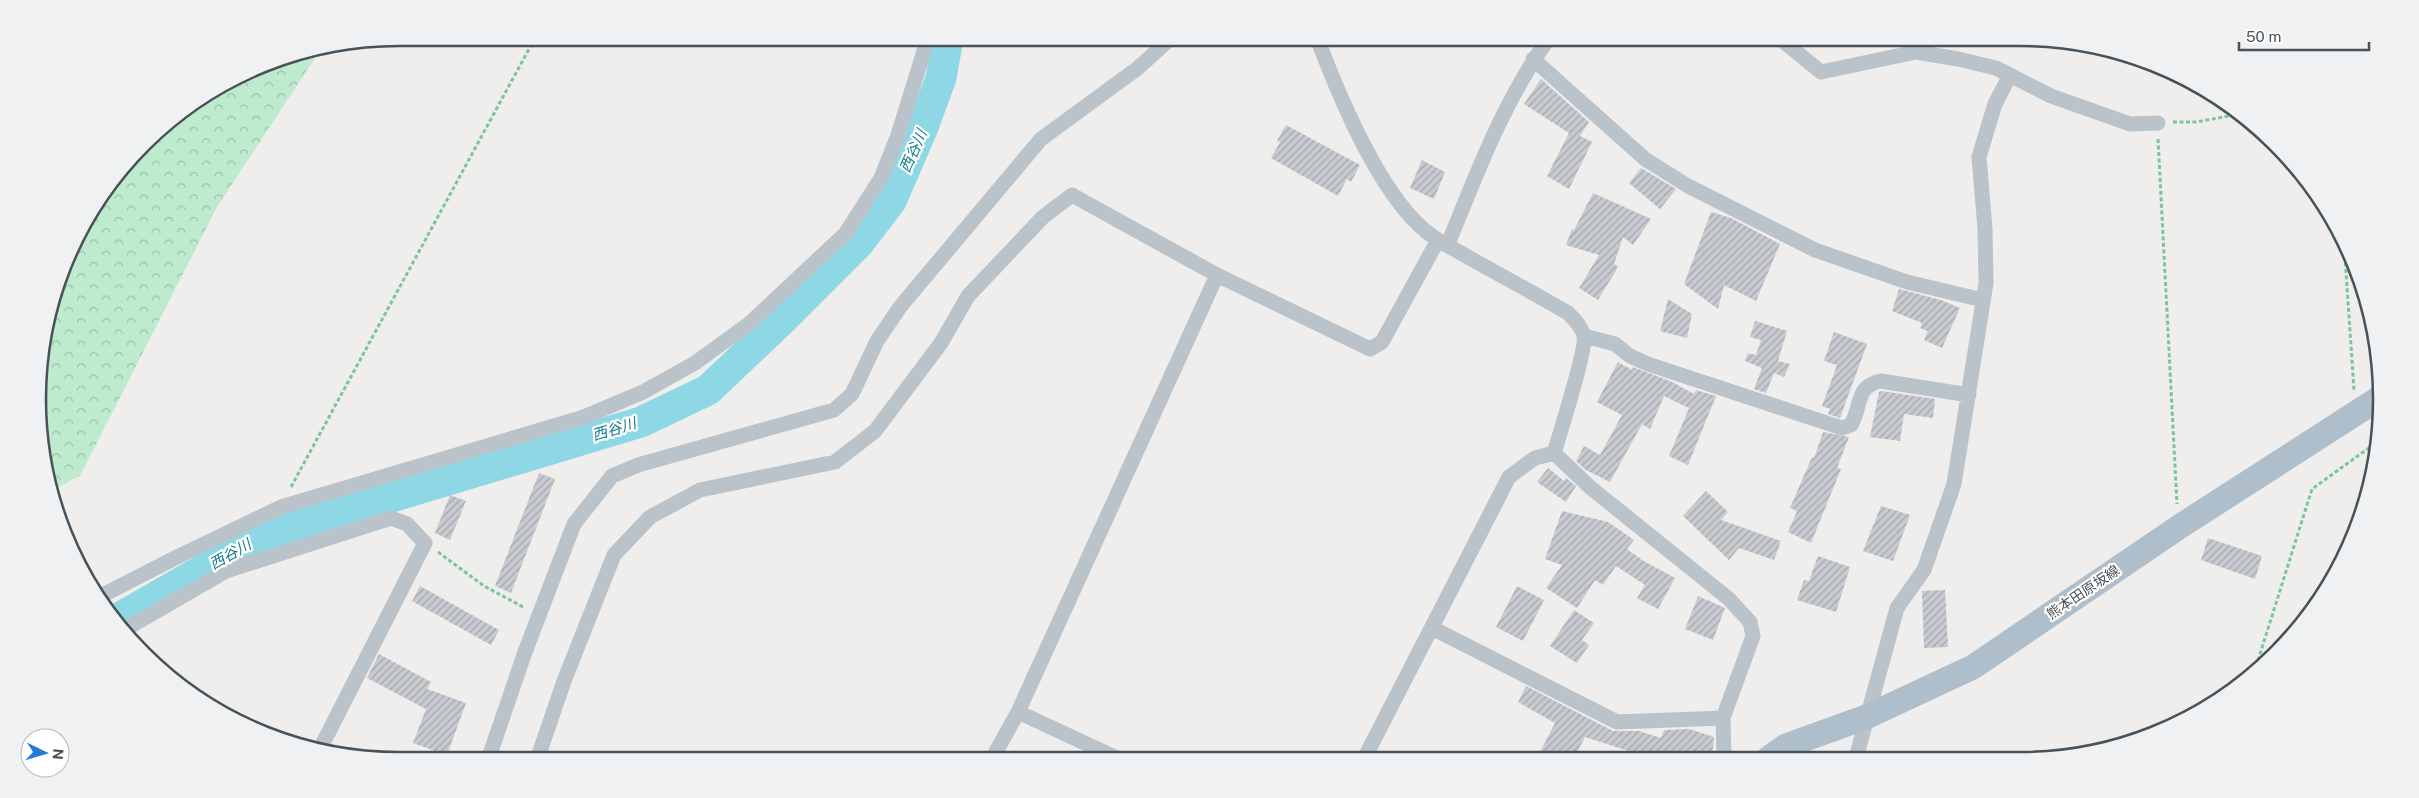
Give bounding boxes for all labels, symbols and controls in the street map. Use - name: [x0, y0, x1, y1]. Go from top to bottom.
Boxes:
- scale bar: [2239, 20, 2369, 52]
- text: 50 m: [2246, 28, 2281, 45]
- water label: 西谷川: [896, 125, 931, 175]
- water label: 西谷川: [590, 414, 640, 444]
- water label: 西谷川: [206, 534, 255, 573]
- street label: 熊本田原坂線: [2044, 562, 2122, 622]
- north arrow: [20, 728, 70, 778]
- text: N: [50, 748, 66, 760]

